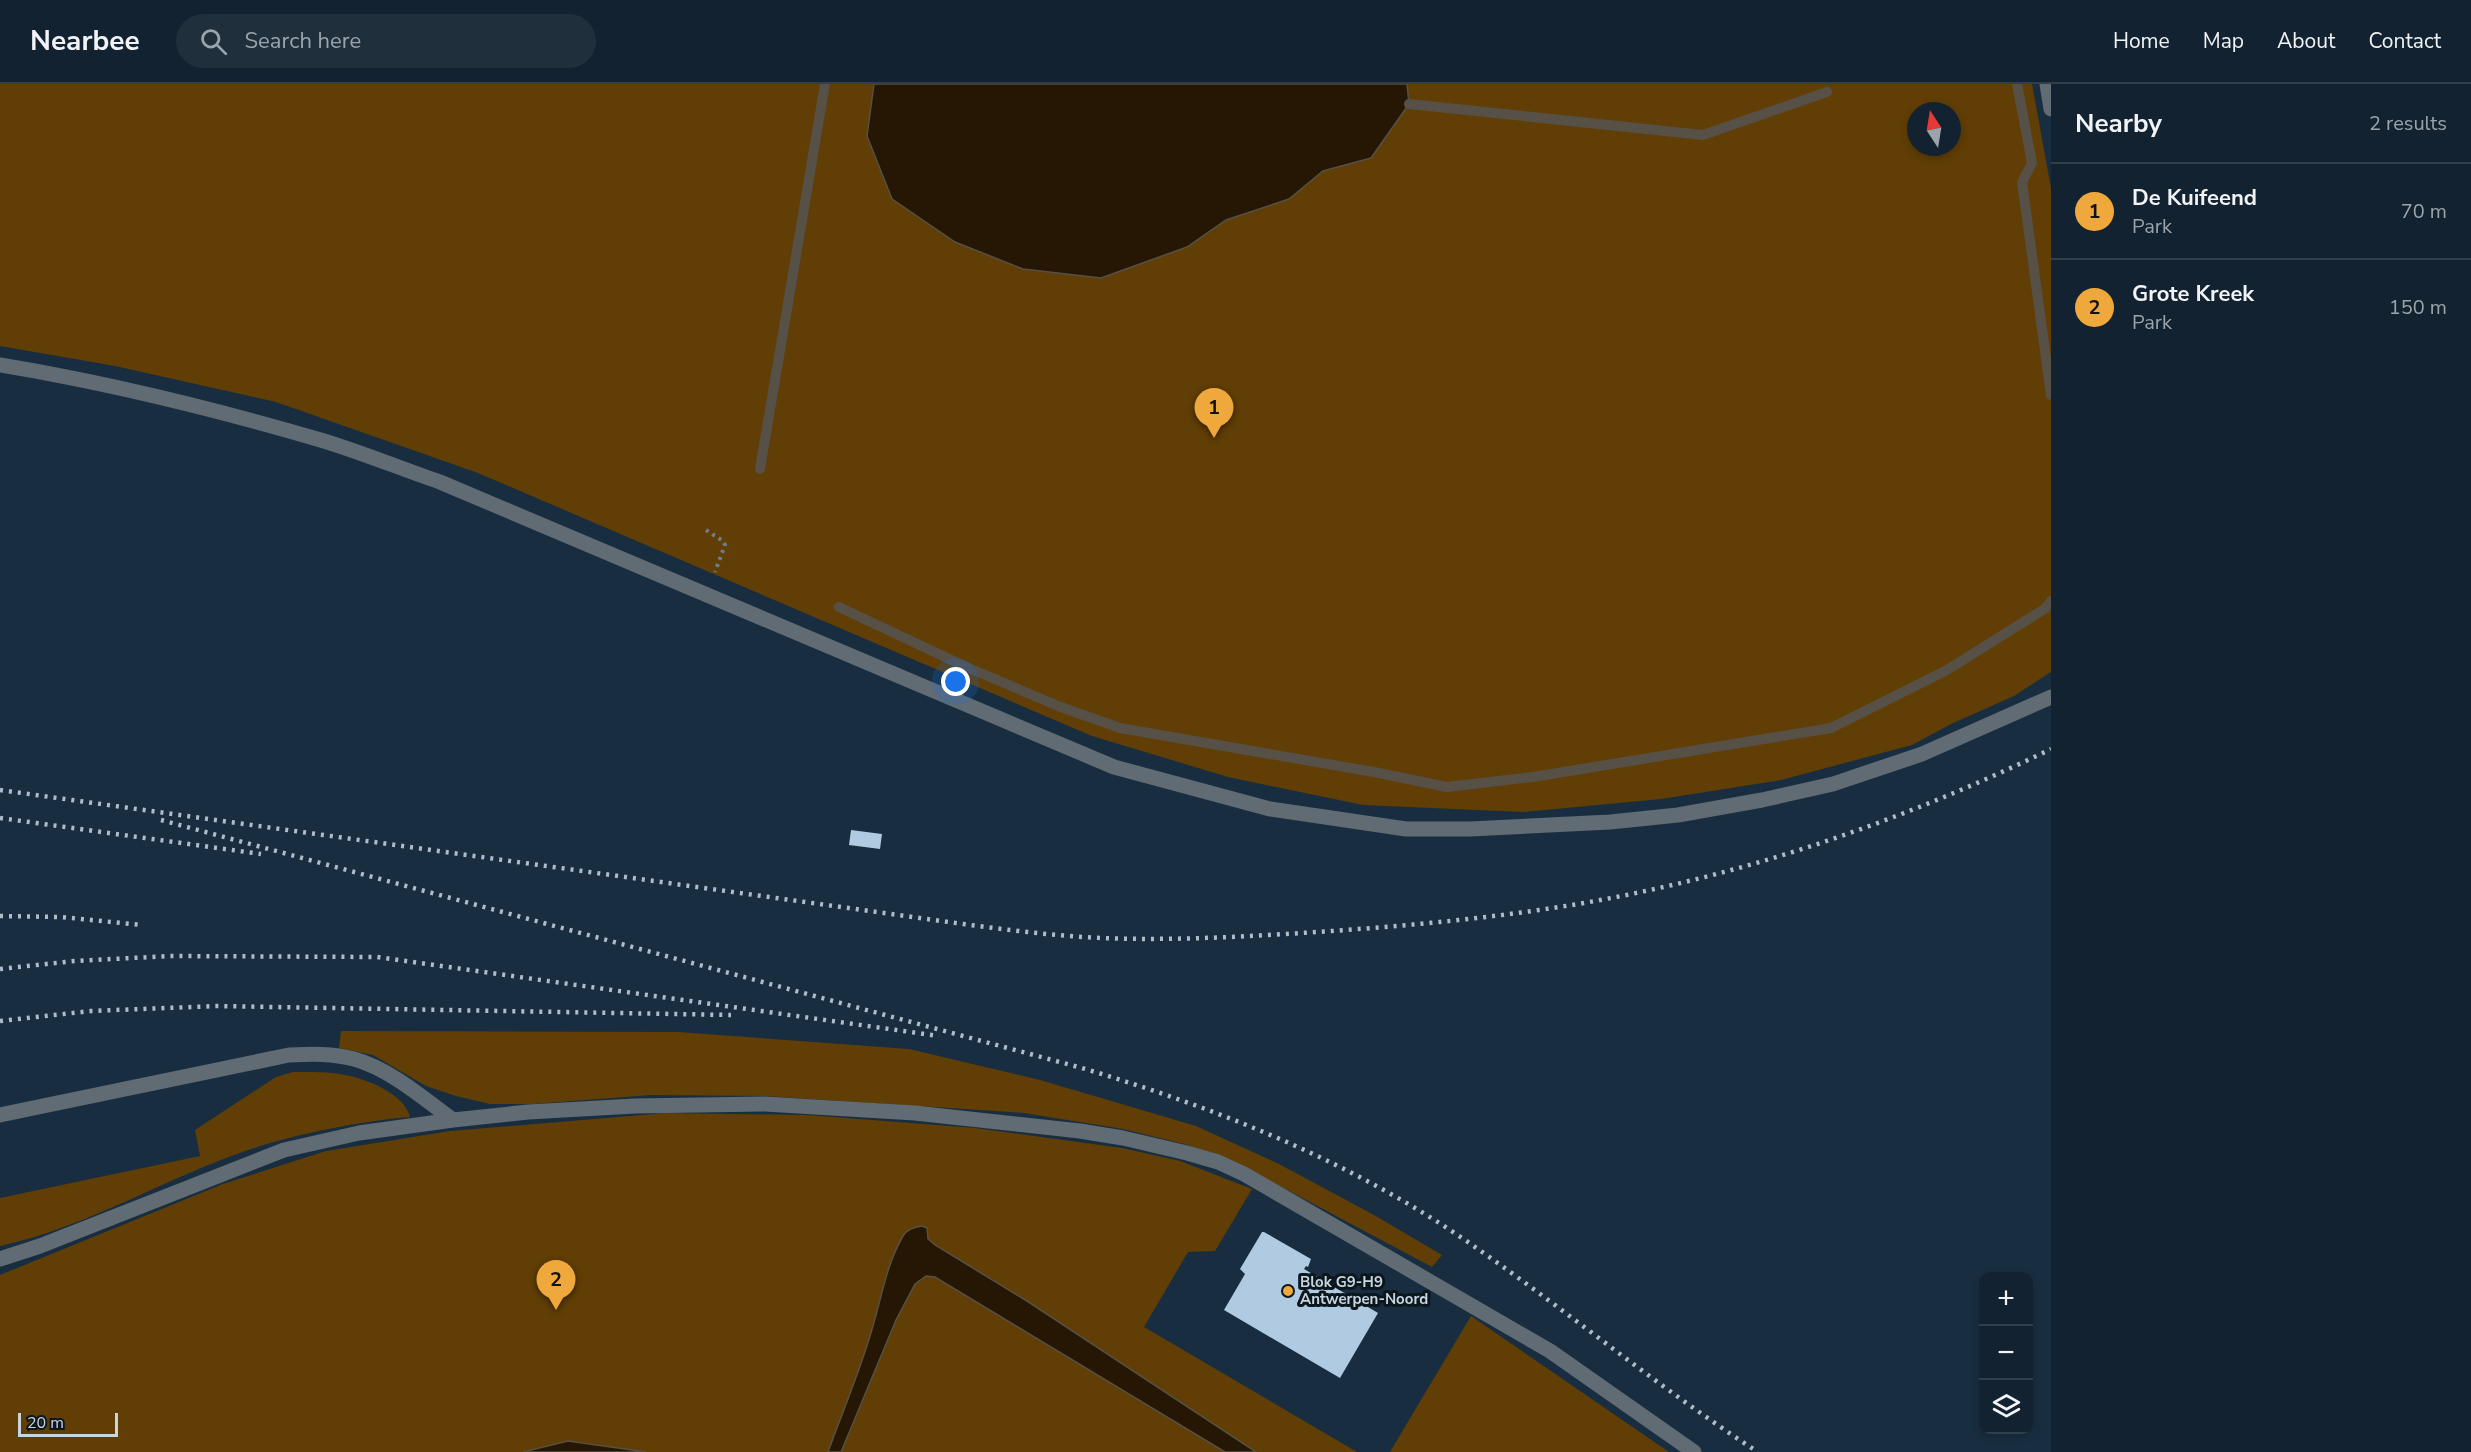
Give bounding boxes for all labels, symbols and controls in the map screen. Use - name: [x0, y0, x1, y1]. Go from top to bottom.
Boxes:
- search box: [176, 14, 596, 68]
- text: Nearbee: [30, 22, 140, 60]
- icon: search: [197, 25, 230, 58]
- text: Search here: [245, 26, 361, 56]
- text: Home: [2113, 27, 2170, 55]
- text: Map: [2203, 27, 2244, 55]
- text: About: [2277, 27, 2335, 55]
- text: Contact: [2368, 27, 2441, 55]
- north arrow: [1907, 102, 1961, 156]
- text: Nearby: [2075, 106, 2162, 141]
- text: 2 results: [2369, 110, 2447, 137]
- text: De Kuifeend: [2132, 183, 2257, 213]
- text: 1: [2089, 198, 2101, 225]
- text: 70 m: [2401, 198, 2447, 225]
- text: Park: [2132, 213, 2172, 240]
- text: Grote Kreek: [2132, 279, 2254, 309]
- text: 2: [2089, 294, 2101, 321]
- text: 150 m: [2389, 294, 2447, 321]
- text: Park: [2132, 309, 2172, 336]
- pin: 1: [1194, 388, 1234, 438]
- your location: [941, 667, 970, 696]
- pin: 2: [536, 1260, 576, 1310]
- place label: Blok G9-H9 Antwerpen-Noord: [1300, 1272, 1428, 1309]
- map controls: [1979, 1272, 2033, 1434]
- button: +: [1979, 1272, 2033, 1326]
- marker: Blok G9-H9 Antwerpen-Noord: [1281, 1284, 1295, 1298]
- button: −: [1979, 1326, 2033, 1380]
- button: layers: [1979, 1380, 2033, 1434]
- scale bar: [18, 1410, 118, 1438]
- text: 20 m: [27, 1412, 64, 1434]

